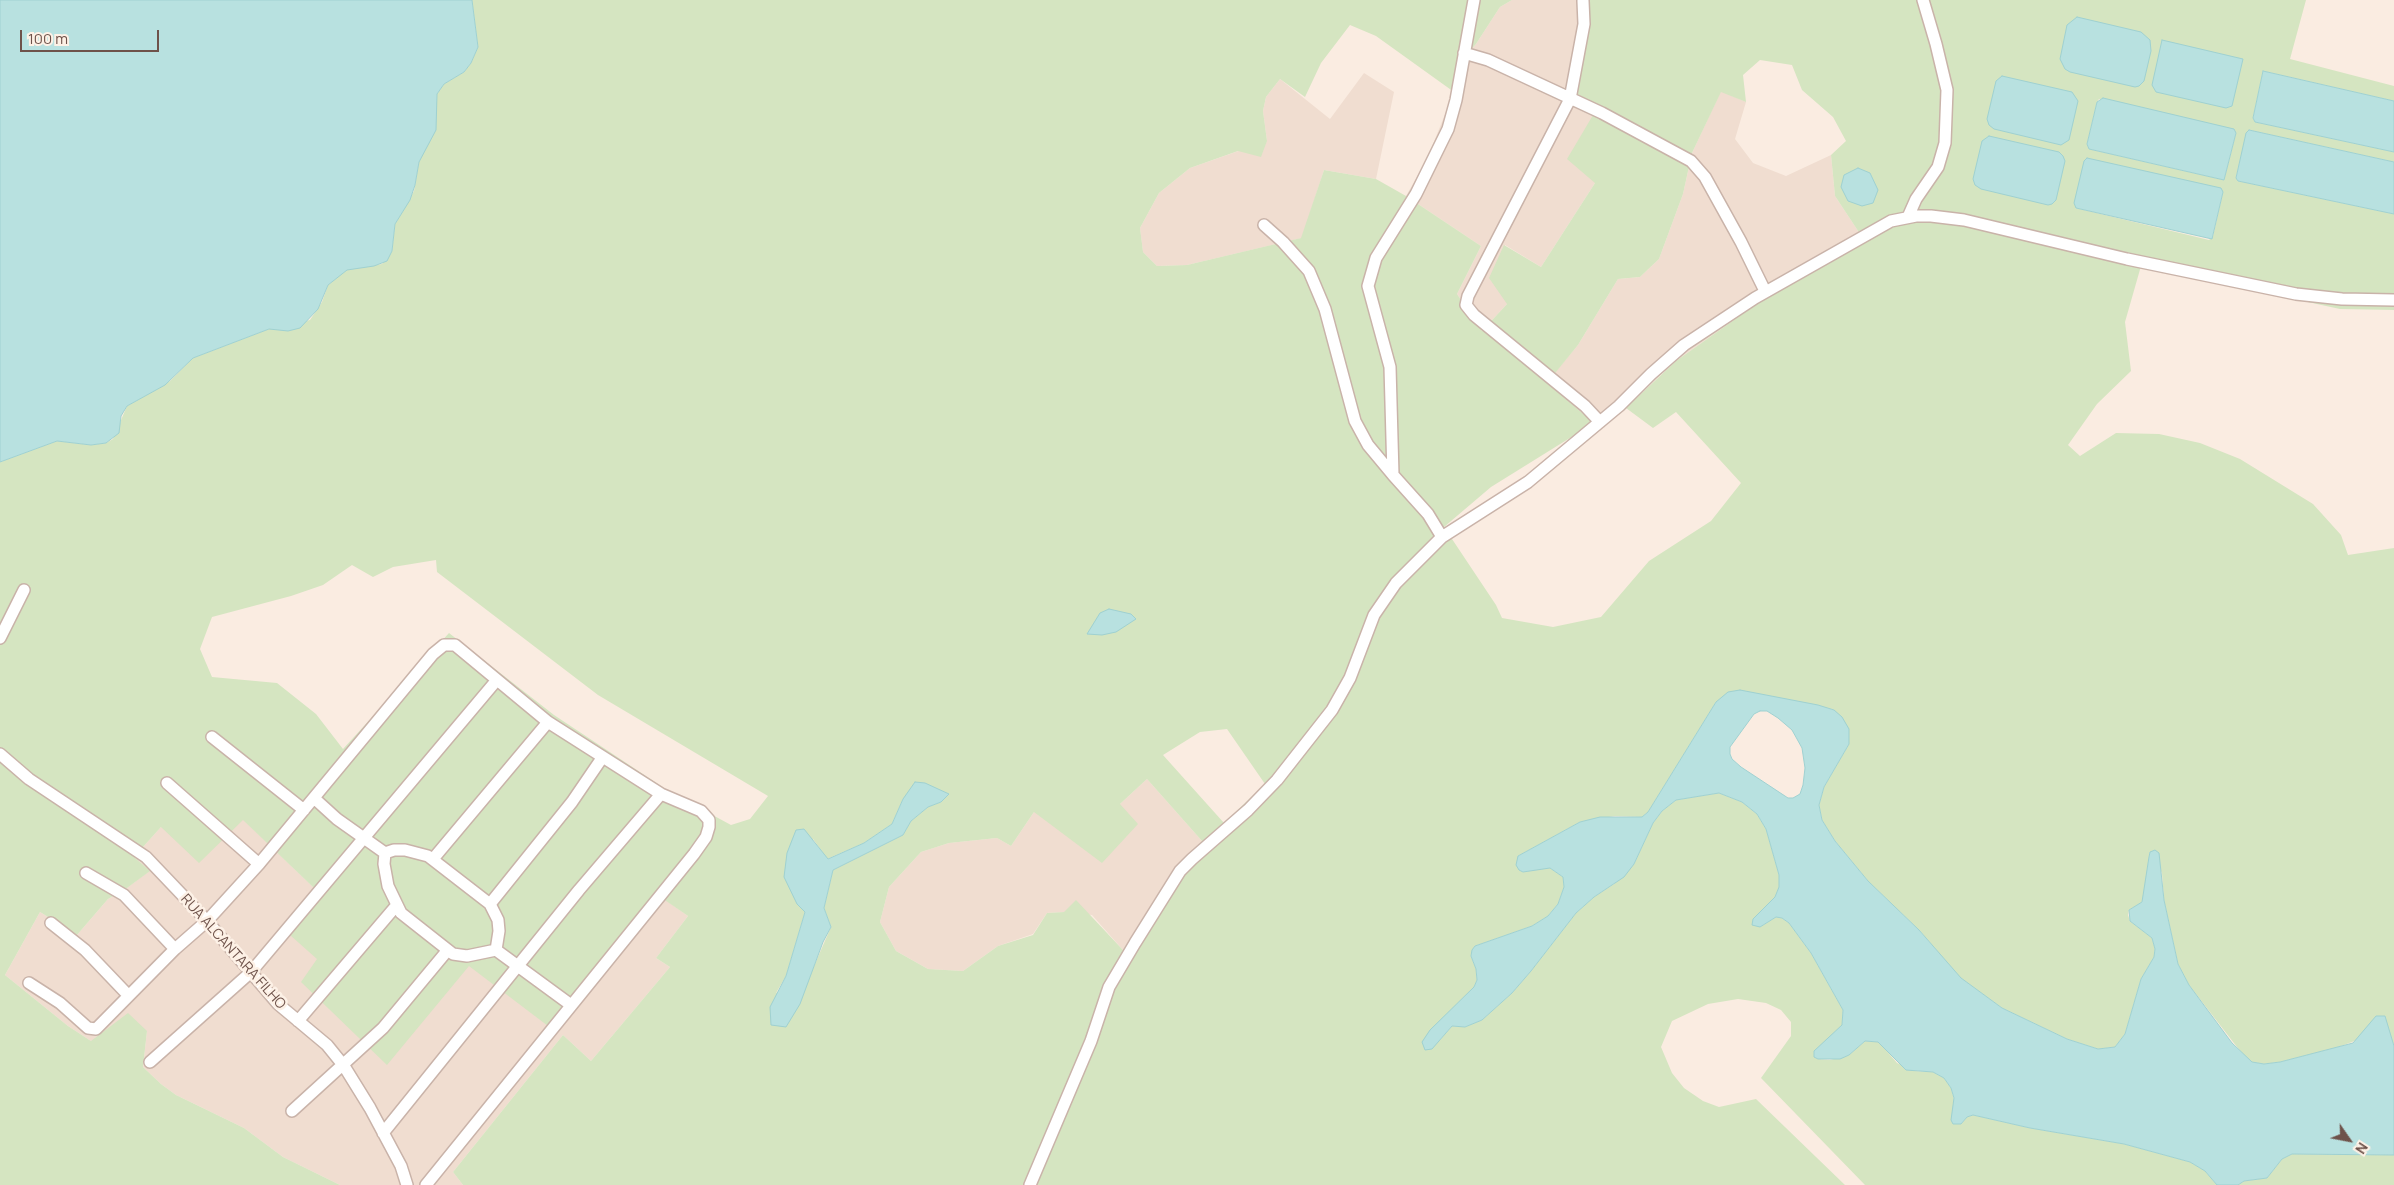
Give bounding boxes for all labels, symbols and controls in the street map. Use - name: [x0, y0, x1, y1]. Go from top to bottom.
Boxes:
- scale bar: [22, 20, 161, 52]
- text: 100 m: [28, 28, 68, 49]
- street label: RUA ALCANTARA FILHO: [177, 891, 289, 1013]
- north arrow: [2324, 1115, 2374, 1165]
- text: N: [2351, 1139, 2373, 1158]

